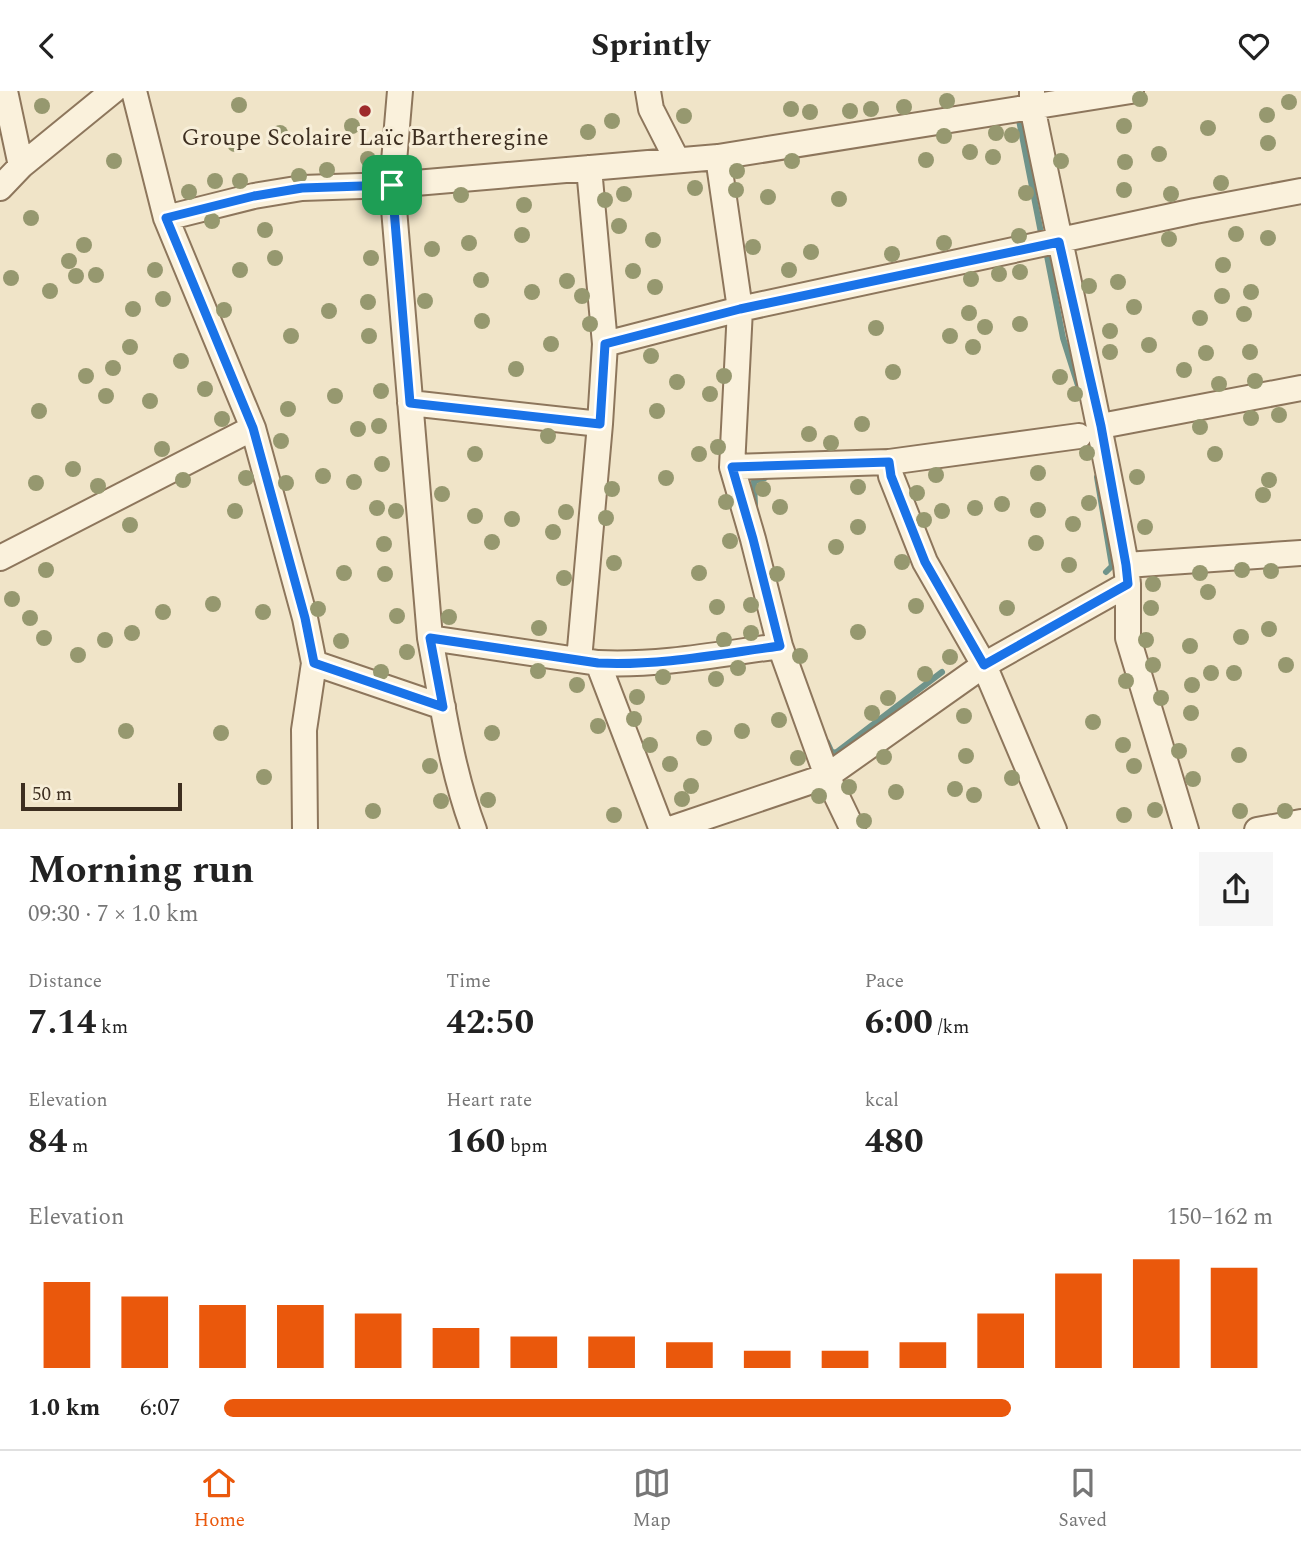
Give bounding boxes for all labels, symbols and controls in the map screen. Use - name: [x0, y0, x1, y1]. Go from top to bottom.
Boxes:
- text: Sprintly: [591, 21, 710, 70]
- icon: back: [28, 27, 66, 65]
- icon: heart: [1235, 27, 1273, 65]
- marker: Groupe Scolaire Laïc Bartheregine: [357, 103, 373, 119]
- place label: Groupe Scolaire Laïc Bartheregine: [181, 120, 549, 156]
- pin: [362, 155, 422, 215]
- icon: arrive: [373, 166, 411, 204]
- text: 50 m: [32, 780, 72, 809]
- scale bar: [21, 781, 182, 812]
- text: Morning run: [28, 842, 254, 900]
- button: share: [1199, 852, 1273, 926]
- text: 09:30 · 7 × 1.0 km: [28, 897, 199, 932]
- text: Distance: [28, 967, 102, 996]
- text: Time: [446, 967, 491, 996]
- text: Pace: [865, 967, 904, 996]
- text: 7.14: [28, 996, 96, 1049]
- text: 42:50: [446, 996, 534, 1049]
- text: 6:00: [865, 996, 933, 1049]
- text: km: [96, 1013, 128, 1042]
- text: /km: [933, 1013, 969, 1042]
- text: Elevation: [28, 1086, 108, 1115]
- text: Heart rate: [446, 1086, 532, 1115]
- text: kcal: [865, 1086, 899, 1115]
- text: 84: [28, 1115, 67, 1168]
- text: 160: [446, 1115, 505, 1168]
- text: 480: [865, 1115, 924, 1168]
- text: m: [67, 1132, 88, 1161]
- text: bpm: [505, 1132, 548, 1161]
- text: Elevation: [28, 1200, 124, 1235]
- text: 150–162 m: [1167, 1200, 1273, 1235]
- text: 1.0 km: [28, 1391, 100, 1426]
- text: 6:07: [140, 1391, 180, 1426]
- tab: Home: [194, 1464, 245, 1535]
- tab: Map: [633, 1464, 671, 1535]
- tab: Saved: [1058, 1464, 1107, 1535]

